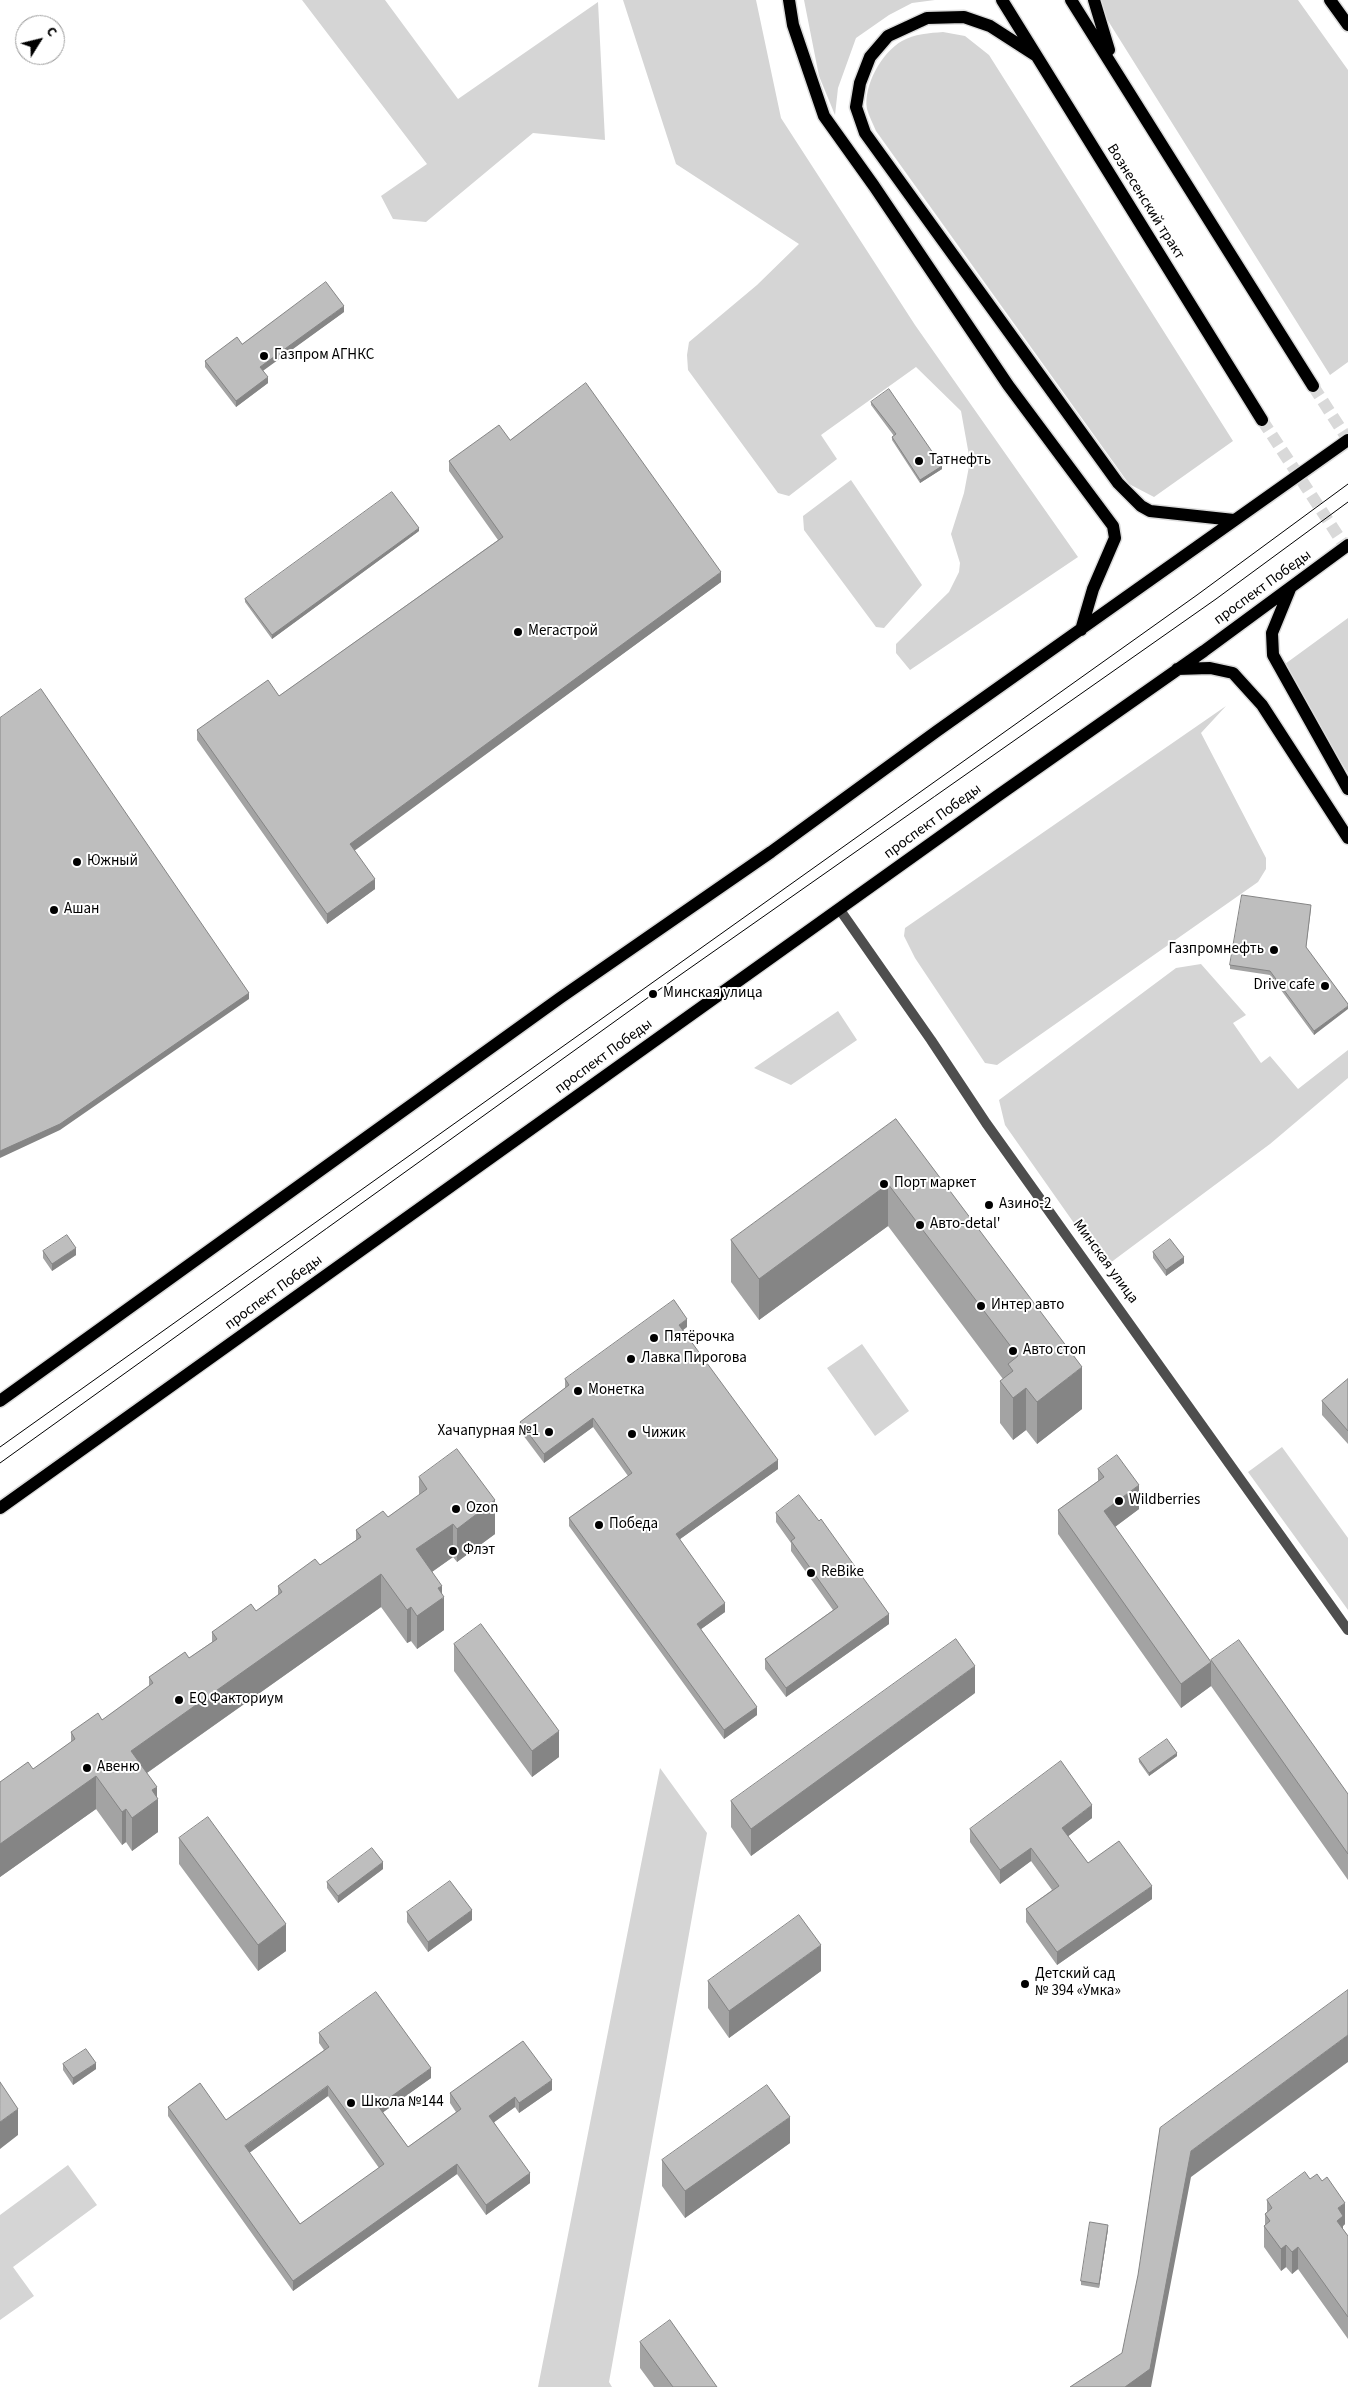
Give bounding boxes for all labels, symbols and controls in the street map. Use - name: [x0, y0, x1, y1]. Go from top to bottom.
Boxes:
- north arrow: [15, 15, 65, 65]
- text: С: [41, 23, 62, 41]
- street label: Вознесенский тракт: [1102, 141, 1188, 263]
- place label: Газпром АГНКС: [274, 347, 374, 365]
- marker: Газпром АГНКС: [258, 350, 270, 362]
- place label: Татнефть: [929, 452, 991, 470]
- marker: Татнефть: [913, 455, 925, 467]
- street label: проспект Победы: [1211, 547, 1315, 629]
- place label: Мегастрой: [528, 623, 598, 641]
- marker: Мегастрой: [512, 626, 524, 638]
- street label: проспект Победы: [881, 781, 985, 863]
- place label: Южный: [87, 853, 138, 871]
- marker: Южный: [71, 856, 83, 868]
- place label: Ашан: [64, 901, 99, 919]
- marker: Ашан: [48, 904, 60, 916]
- place label: Газпромнефть: [1168, 941, 1264, 959]
- marker: Газпромнефть: [1268, 944, 1280, 956]
- place label: Drive cafe: [1254, 977, 1315, 995]
- marker: Drive cafe: [1319, 980, 1331, 992]
- place label: Минская улица: [663, 985, 763, 1003]
- marker: Минская улица: [647, 988, 659, 1000]
- street label: проспект Победы: [552, 1016, 656, 1098]
- place label: Порт маркет: [894, 1175, 977, 1193]
- marker: Порт маркет: [878, 1178, 890, 1190]
- place label: Азино-2: [999, 1196, 1051, 1214]
- marker: Азино-2: [983, 1199, 995, 1211]
- place label: Авто-detal': [930, 1216, 1000, 1234]
- street label: Минская улица: [1068, 1216, 1142, 1308]
- marker: Авто-detal': [914, 1219, 926, 1231]
- street label: проспект Победы: [222, 1252, 326, 1334]
- place label: Интер авто: [991, 1297, 1064, 1315]
- marker: Интер авто: [975, 1300, 987, 1312]
- place label: Пятёрочка: [664, 1329, 735, 1347]
- marker: Пятёрочка: [648, 1332, 660, 1344]
- place label: Авто стоп: [1023, 1342, 1086, 1360]
- marker: Авто стоп: [1007, 1345, 1019, 1357]
- place label: Лавка Пирогова: [641, 1350, 747, 1368]
- marker: Лавка Пирогова: [625, 1353, 637, 1365]
- place label: Монетка: [588, 1382, 644, 1400]
- marker: Монетка: [572, 1385, 584, 1397]
- place label: Хачапурная №1: [437, 1423, 539, 1441]
- place label: Чижик: [642, 1425, 686, 1443]
- marker: Хачапурная №1: [543, 1426, 555, 1438]
- marker: Чижик: [626, 1428, 638, 1440]
- place label: Wildberries: [1129, 1492, 1200, 1510]
- marker: Wildberries: [1113, 1495, 1125, 1507]
- place label: Ozon: [466, 1500, 498, 1518]
- marker: Ozon: [450, 1503, 462, 1515]
- place label: Победа: [609, 1516, 658, 1534]
- marker: Победа: [593, 1519, 605, 1531]
- place label: Флэт: [463, 1542, 495, 1560]
- marker: Флэт: [447, 1545, 459, 1557]
- place label: ReBike: [821, 1564, 864, 1582]
- marker: ReBike: [805, 1567, 817, 1579]
- place label: EQ Факториум: [189, 1691, 283, 1709]
- marker: EQ Факториум: [173, 1694, 185, 1706]
- place label: Авеню: [97, 1759, 140, 1777]
- marker: Авеню: [81, 1762, 93, 1774]
- place label: Детский сад № 394 «Умка»: [1035, 1966, 1121, 2001]
- marker: Детский сад № 394 «Умка»: [1019, 1978, 1031, 1990]
- place label: Школа №144: [361, 2094, 444, 2112]
- marker: Школа №144: [345, 2097, 357, 2109]

